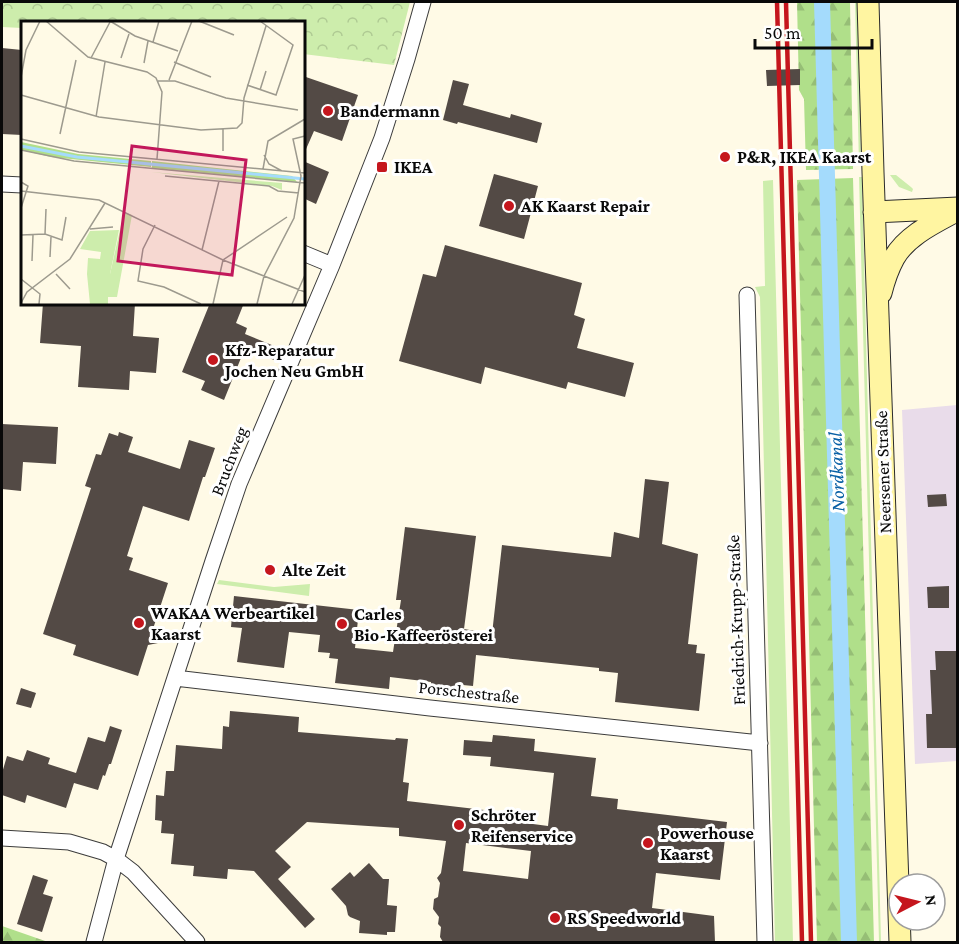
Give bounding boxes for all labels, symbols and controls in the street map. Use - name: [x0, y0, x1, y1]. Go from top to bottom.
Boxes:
- scale bar: [755, 12, 872, 50]
- inset map: [21, 21, 304, 304]
- text: 50 m: [764, 23, 801, 43]
- place label: Bandermann: [340, 101, 440, 121]
- marker: Bandermann: [321, 104, 335, 118]
- place label: P&R, IKEA Kaarst: [737, 147, 872, 167]
- marker: P&R, IKEA Kaarst: [718, 150, 732, 164]
- place label: IKEA: [394, 157, 433, 177]
- marker: IKEA: [375, 160, 389, 174]
- place label: AK Kaarst Repair: [520, 196, 650, 216]
- marker: AK Kaarst Repair: [502, 199, 516, 213]
- place label: Kfz-Reparatur Jochen Neu GmbH: [223, 340, 364, 381]
- marker: Kfz-Reparatur Jochen Neu GmbH: [206, 353, 220, 367]
- street label: Neersener Straße: [871, 410, 895, 534]
- street label: Bruchweg: [207, 423, 251, 498]
- water label: Nordkanal: [824, 431, 848, 512]
- street label: Friedrich-Krupp-Straße: [723, 534, 749, 706]
- place label: Alte Zeit: [281, 560, 346, 580]
- marker: Alte Zeit: [263, 563, 277, 577]
- place label: WAKAA Werbeartikel Kaarst: [150, 603, 315, 644]
- place label: Carles Bio-Kaffeerösterei: [354, 604, 494, 645]
- marker: WAKAA Werbeartikel Kaarst: [132, 616, 146, 630]
- marker: Carles Bio-Kaffeerösterei: [335, 617, 349, 631]
- street label: Porschestraße: [418, 677, 520, 707]
- place label: Schröter Reifenservice: [471, 805, 573, 846]
- marker: Schröter Reifenservice: [452, 818, 466, 832]
- place label: Powerhouse Kaarst: [660, 823, 754, 864]
- marker: Powerhouse Kaarst: [641, 836, 655, 850]
- north arrow: [887, 872, 947, 932]
- text: N: [922, 894, 941, 907]
- place label: RS Speedworld: [567, 908, 681, 928]
- marker: RS Speedworld: [548, 911, 562, 925]

